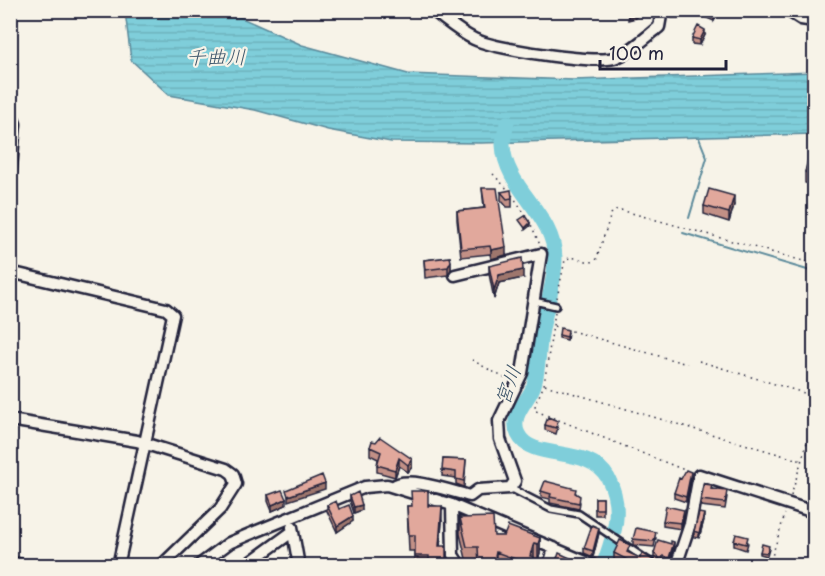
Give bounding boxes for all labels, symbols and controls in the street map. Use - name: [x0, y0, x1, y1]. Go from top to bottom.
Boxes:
- scale bar: [600, 33, 726, 71]
- text: 100 m: [609, 39, 664, 66]
- water label: 千曲川: [186, 41, 246, 71]
- water label: 宮川: [486, 361, 528, 409]

